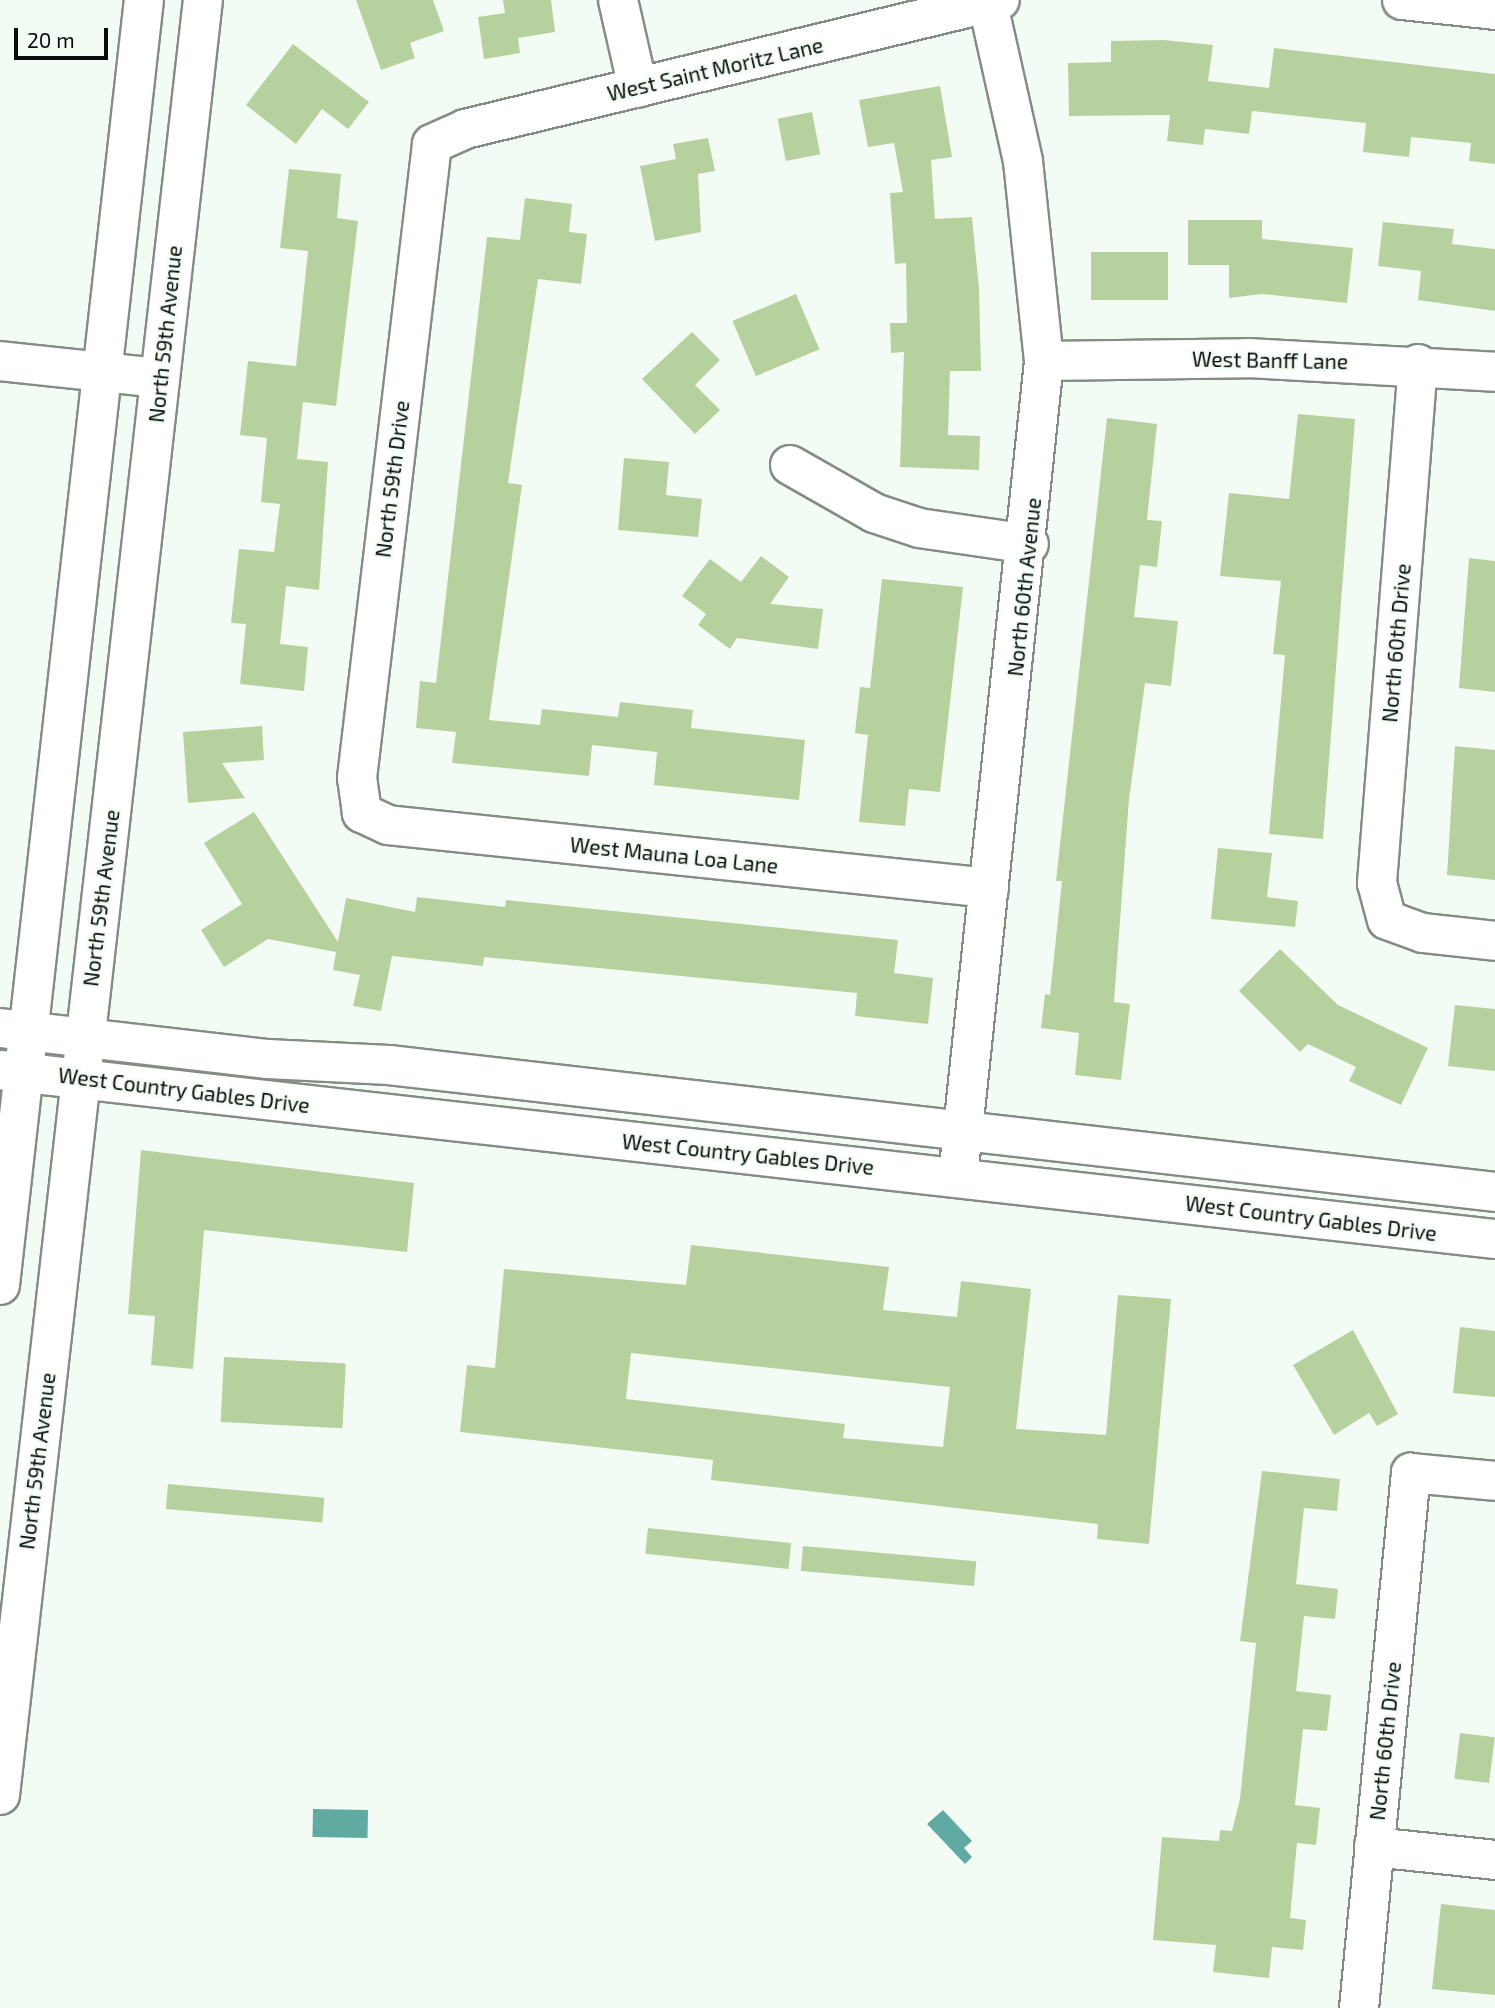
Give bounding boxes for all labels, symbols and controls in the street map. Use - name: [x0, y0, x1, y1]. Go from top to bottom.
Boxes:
- scale bar: [18, 14, 112, 58]
- text: 20 m: [27, 27, 75, 52]
- street label: West Saint Moritz Lane: [605, 32, 825, 106]
- street label: North 59th Avenue: [143, 244, 187, 424]
- street label: West Banff Lane: [1192, 346, 1348, 374]
- street label: North 59th Drive: [370, 399, 414, 559]
- street label: North 60th Avenue: [1002, 496, 1046, 678]
- street label: North 60th Drive: [1376, 562, 1416, 724]
- street label: North 59th Avenue: [78, 808, 124, 988]
- street label: West Mauna Loa Lane: [569, 832, 779, 878]
- street label: West Country Gables Drive: [56, 1062, 312, 1118]
- street label: West Country Gables Drive: [620, 1128, 876, 1180]
- street label: West Country Gables Drive: [1183, 1190, 1439, 1246]
- street label: North 59th Avenue: [14, 1371, 60, 1551]
- street label: North 60th Drive: [1364, 1660, 1406, 1822]

